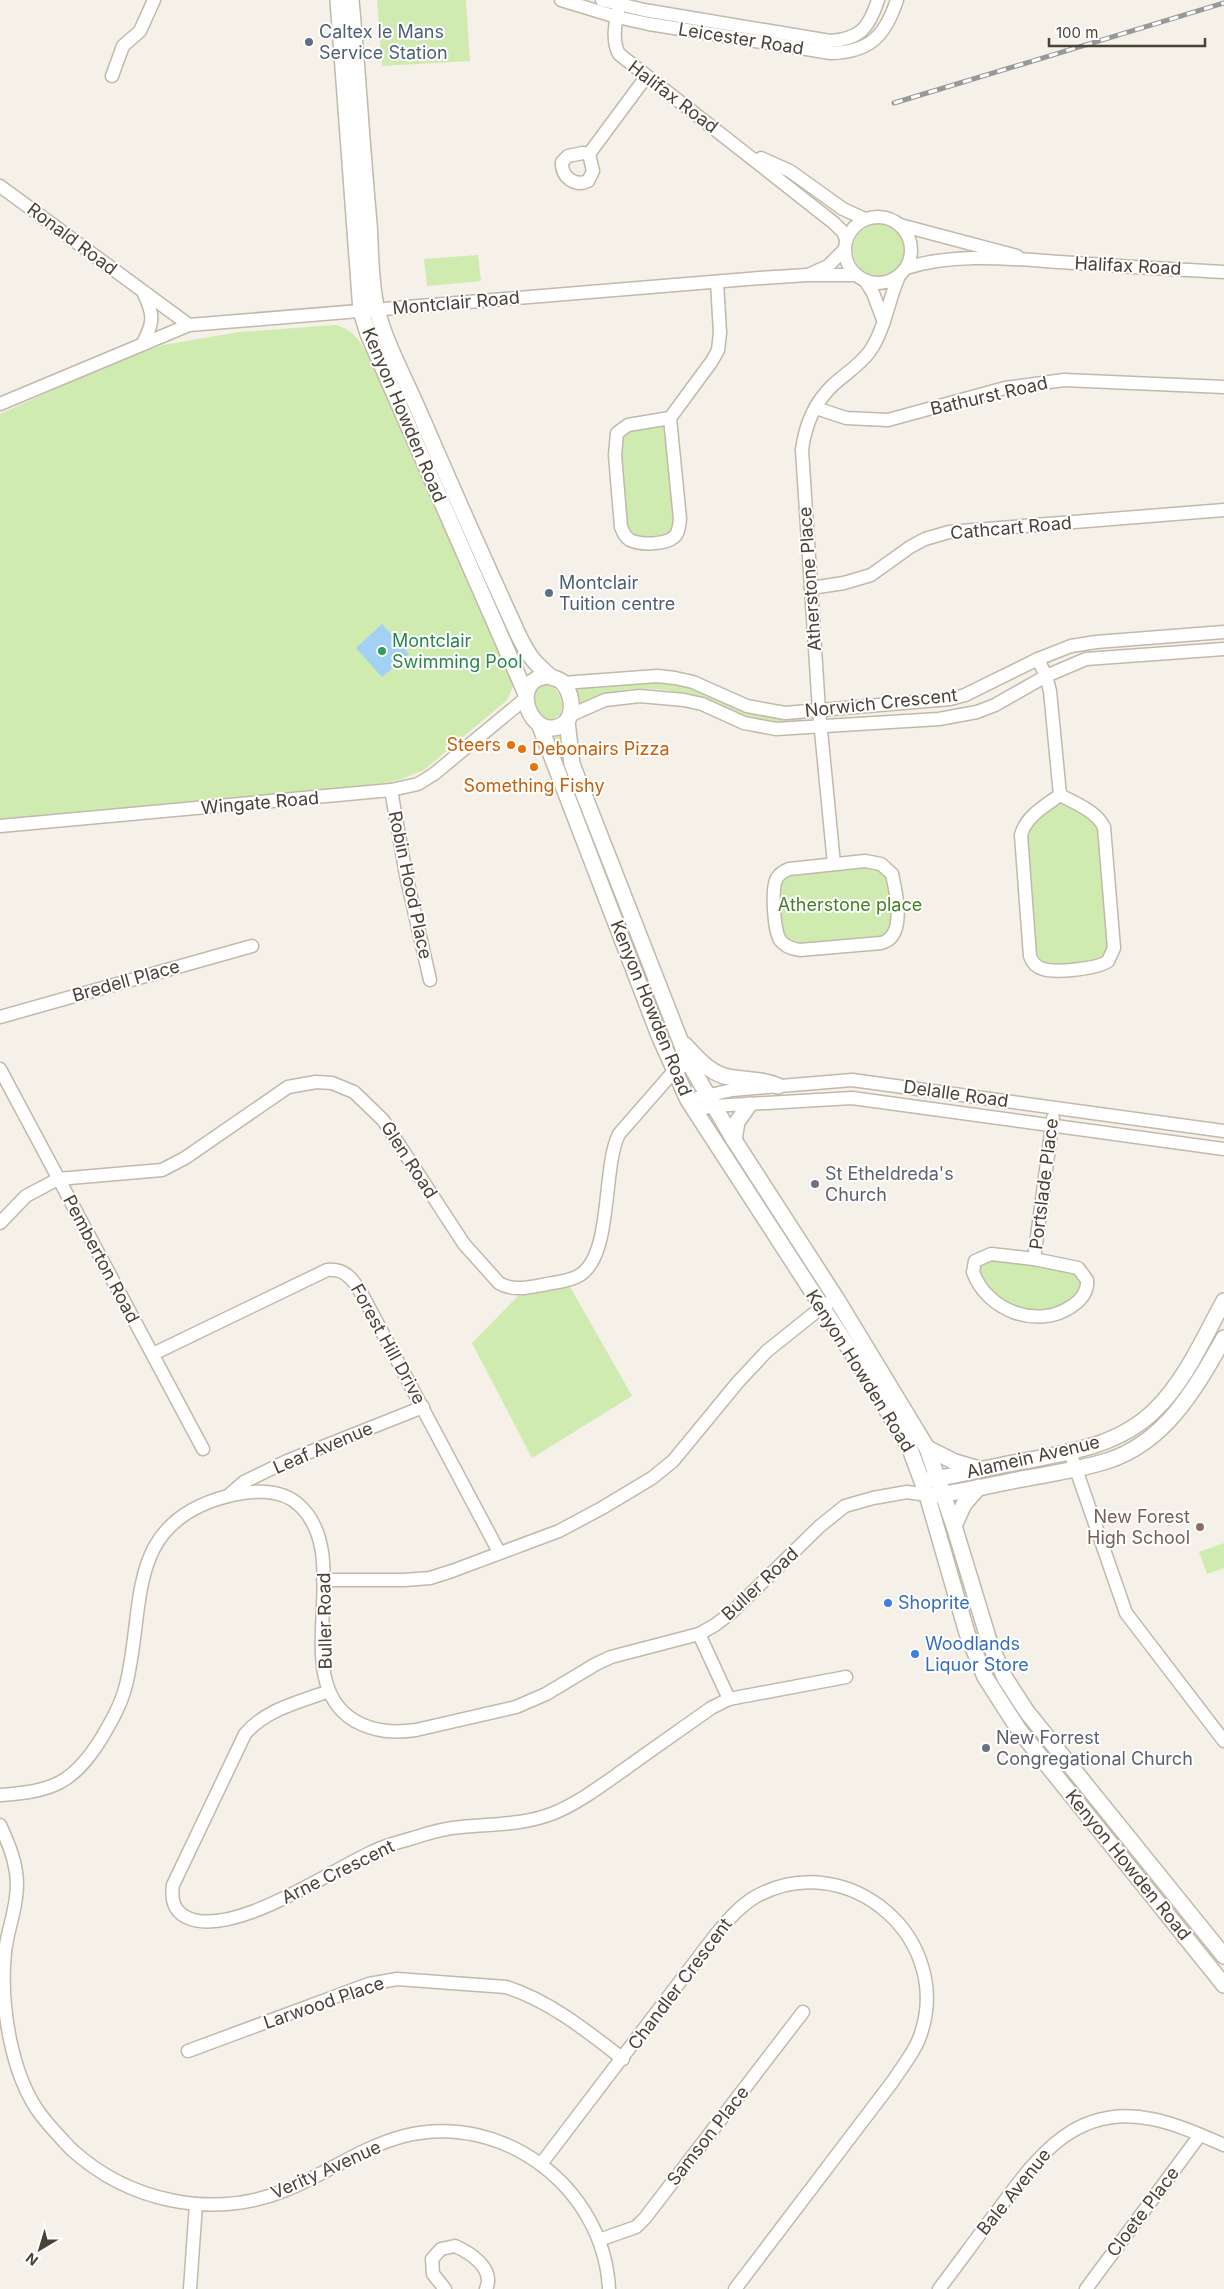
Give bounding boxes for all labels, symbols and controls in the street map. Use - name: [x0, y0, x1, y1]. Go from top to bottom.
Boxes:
- scale bar: [1049, 15, 1205, 47]
- street label: Leicester Road: [677, 18, 805, 59]
- place label: Caltex le Mans Service Station: [319, 21, 448, 63]
- text: 100 m: [1056, 23, 1098, 42]
- marker: Caltex le Mans Service Station: [303, 36, 315, 48]
- street label: Halifax Road: [624, 56, 722, 137]
- street label: Ronald Road: [23, 198, 121, 279]
- street label: Halifax Road: [1074, 252, 1182, 279]
- street label: Montclair Road: [391, 286, 521, 319]
- street label: Kenyon Howden Road: [358, 324, 451, 505]
- street label: Bathurst Road: [928, 372, 1050, 419]
- street label: Atherstone Place: [794, 506, 825, 652]
- street label: Cathcart Road: [949, 512, 1073, 543]
- place label: Montclair Tuition centre: [559, 572, 675, 614]
- marker: Montclair Tuition centre: [543, 587, 555, 599]
- place label: Montclair Swimming Pool: [392, 630, 523, 672]
- marker: Montclair Swimming Pool: [376, 645, 388, 657]
- street label: Norwich Crescent: [804, 684, 958, 721]
- place label: Steers: [446, 734, 501, 755]
- place label: Debonairs Pizza: [532, 738, 670, 759]
- marker: Steers: [505, 739, 517, 751]
- marker: Debonairs Pizza: [516, 743, 528, 755]
- marker: Something Fishy: [528, 761, 540, 773]
- place label: Something Fishy: [463, 775, 605, 796]
- street label: Wingate Road: [200, 787, 320, 818]
- street label: Robin Hood Place: [385, 809, 436, 961]
- park label: Atherstone place: [778, 894, 922, 915]
- street label: Kenyon Howden Road: [607, 917, 696, 1099]
- street label: Bredell Place: [70, 955, 182, 1006]
- street label: Delalle Road: [902, 1076, 1010, 1111]
- street label: Glen Road: [377, 1117, 442, 1202]
- street label: Portslade Place: [1025, 1117, 1062, 1251]
- place label: St Etheldreda's Church: [825, 1163, 954, 1205]
- marker: St Etheldreda's Church: [809, 1178, 821, 1190]
- street label: Pemberton Road: [59, 1191, 144, 1326]
- street label: Forest Hill Drive: [347, 1280, 430, 1408]
- street label: Kenyon Howden Road: [802, 1286, 919, 1456]
- street label: Leaf Avenue: [270, 1417, 376, 1478]
- street label: Alamein Avenue: [964, 1431, 1102, 1482]
- place label: New Forest High School: [1087, 1506, 1190, 1548]
- marker: New Forest High School: [1194, 1521, 1206, 1533]
- street label: Buller Road: [717, 1543, 802, 1624]
- street label: Buller Road: [313, 1572, 336, 1670]
- place label: Shoprite: [898, 1592, 970, 1613]
- marker: Shoprite: [882, 1597, 894, 1609]
- place label: Woodlands Liquor Store: [925, 1633, 1029, 1675]
- marker: Woodlands Liquor Store: [909, 1648, 921, 1660]
- place label: New Forrest Congregational Church: [996, 1727, 1193, 1769]
- marker: New Forrest Congregational Church: [980, 1742, 992, 1754]
- street label: Kenyon Howden Road: [1061, 1785, 1196, 1944]
- street label: Arne Crescent: [278, 1835, 398, 1908]
- street label: Chandler Crescent: [623, 1914, 736, 2054]
- street label: Larwood Place: [261, 1972, 387, 2033]
- street label: Samson Place: [662, 2082, 753, 2189]
- street label: Verity Avenue: [268, 2136, 384, 2203]
- street label: Bale Avenue: [972, 2144, 1055, 2239]
- street label: Cloete Place: [1102, 2163, 1183, 2261]
- north arrow: [15, 2224, 65, 2274]
- text: N: [22, 2250, 41, 2270]

